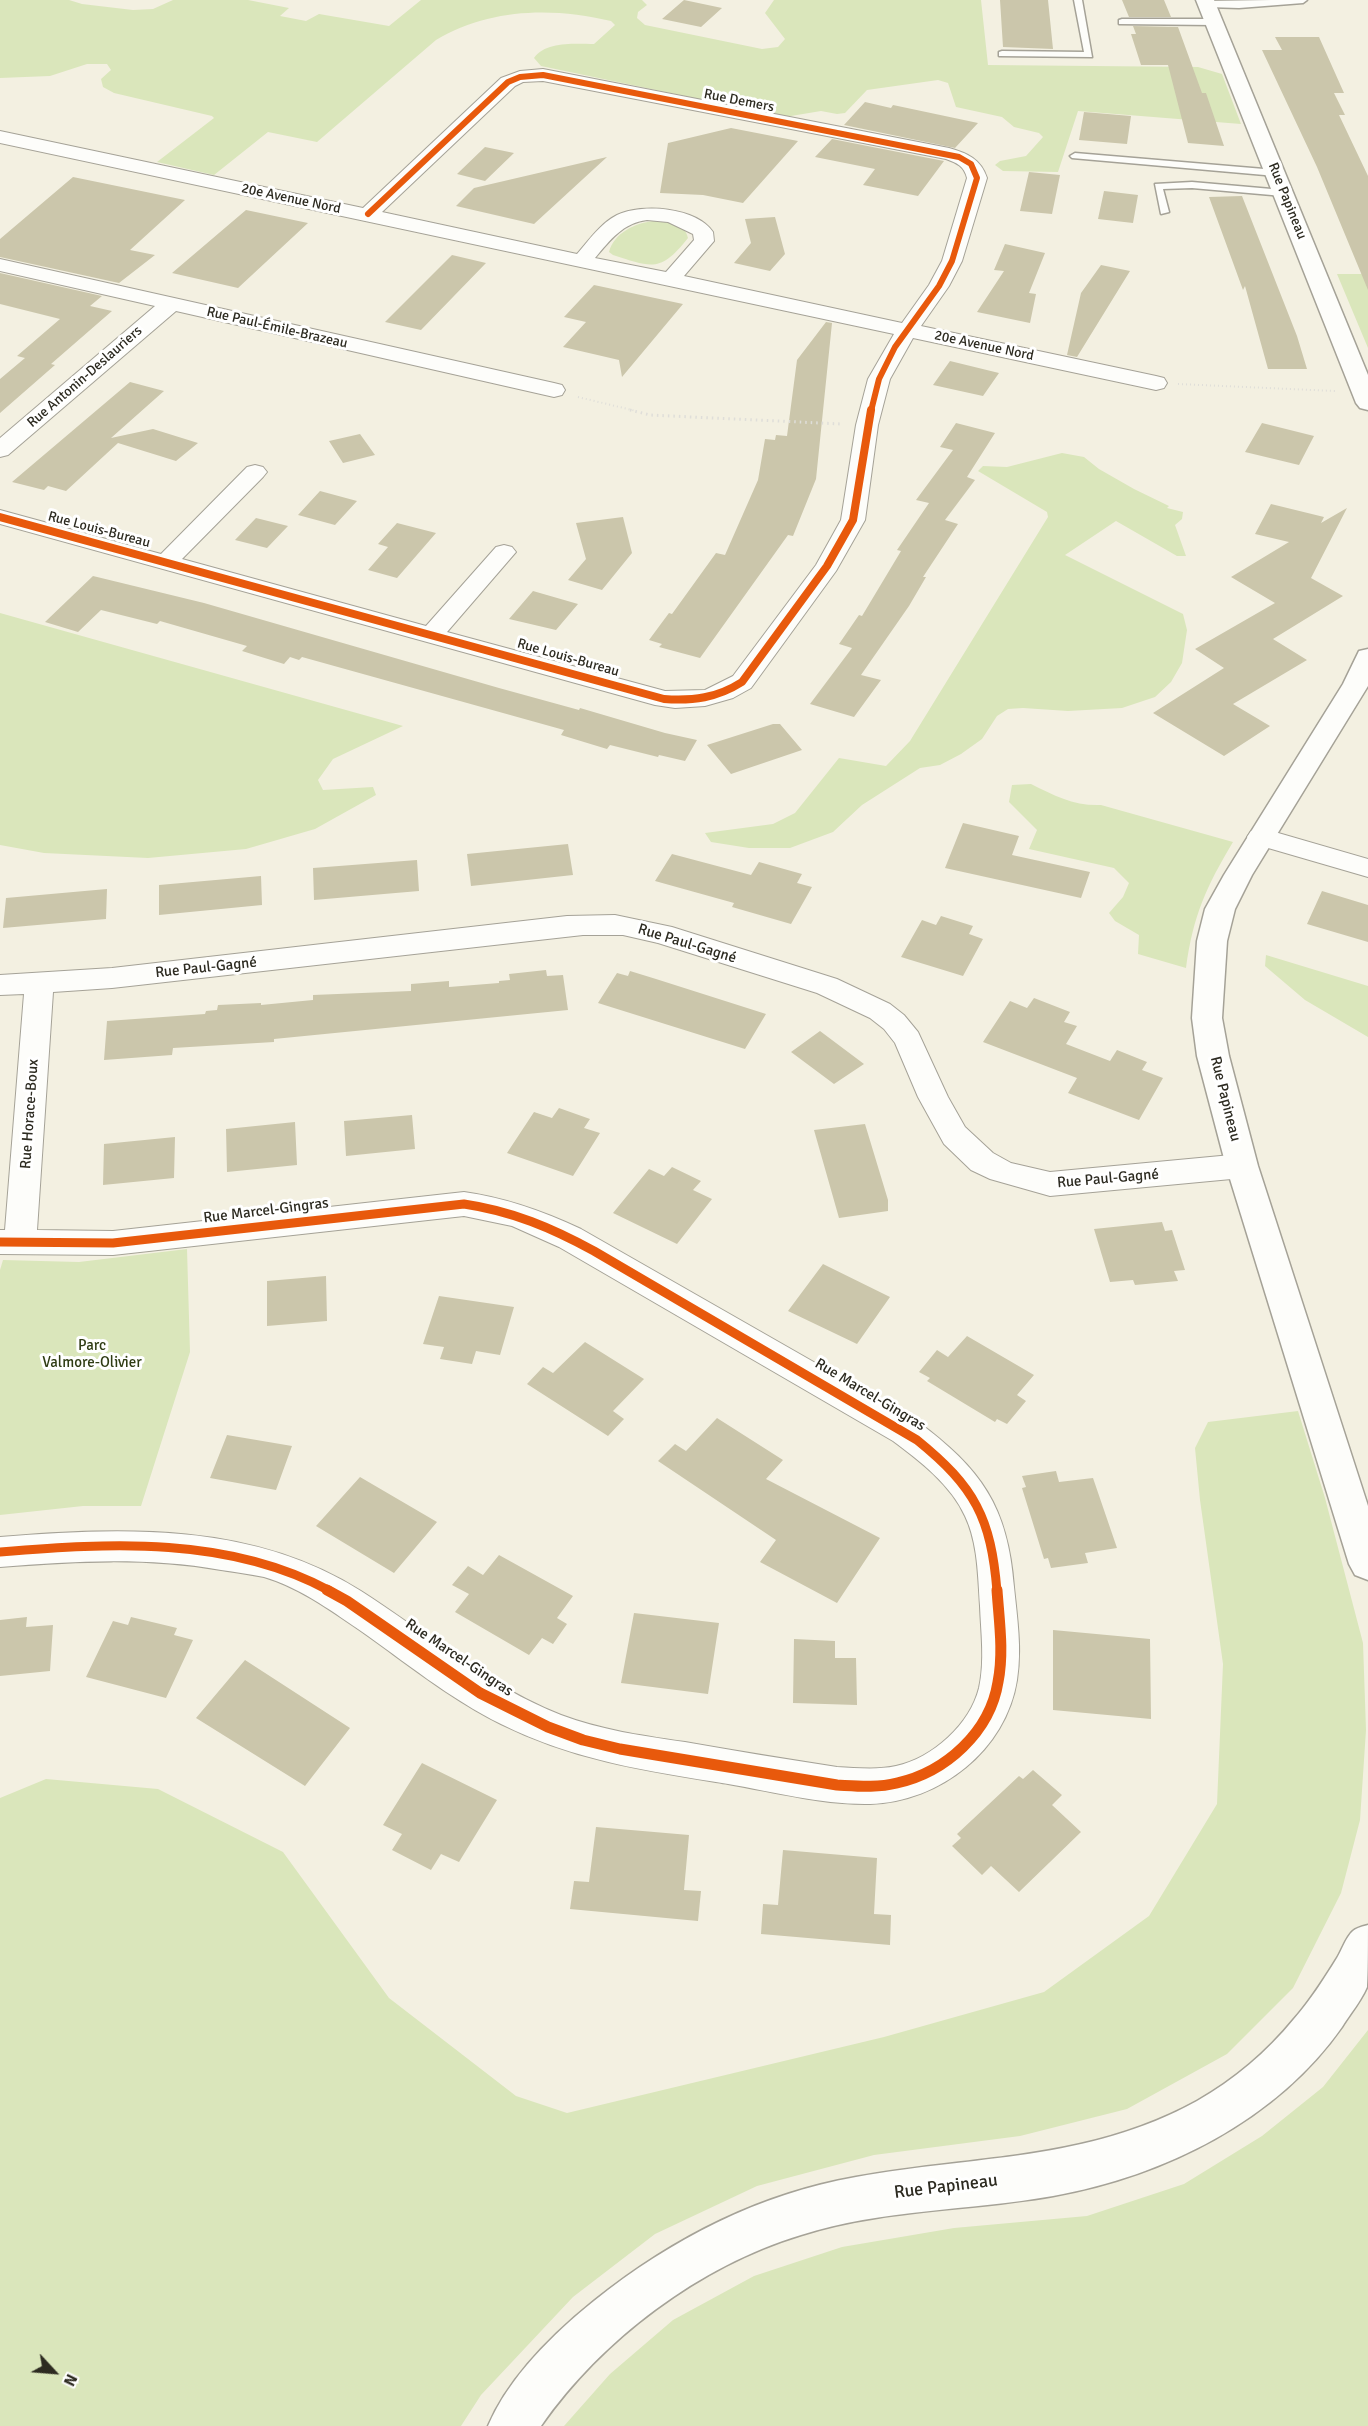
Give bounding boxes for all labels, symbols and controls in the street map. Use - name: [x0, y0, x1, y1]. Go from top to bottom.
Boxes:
- street label: Rue Demers: [702, 86, 776, 116]
- street label: Rue Papineau: [1264, 160, 1310, 242]
- street label: 20e Avenue Nord: [240, 180, 342, 218]
- street label: Rue Paul-Émile-Brazeau: [205, 304, 349, 352]
- street label: Rue Antonin-Deslauriers: [24, 323, 146, 431]
- street label: 20e Avenue Nord: [933, 327, 1035, 365]
- street label: Rue Louis-Bureau: [46, 508, 152, 552]
- street label: Rue Louis-Bureau: [515, 635, 621, 681]
- street label: Rue Paul-Gagné: [636, 920, 738, 968]
- street label: Rue Paul-Gagné: [154, 954, 258, 982]
- street label: Rue Papineau: [1206, 1055, 1244, 1143]
- street label: Rue Horace-Boux: [17, 1058, 43, 1170]
- street label: Rue Paul-Gagné: [1056, 1166, 1160, 1192]
- street label: Rue Marcel-Gingras: [202, 1194, 330, 1228]
- park label: Parc Valmore-Olivier: [42, 1337, 142, 1372]
- street label: Rue Marcel-Gingras: [811, 1355, 929, 1435]
- street label: Rue Marcel-Gingras: [402, 1615, 516, 1701]
- street label: Rue Papineau: [893, 2170, 999, 2204]
- north arrow: [24, 2342, 84, 2402]
- text: N: [59, 2370, 82, 2389]

